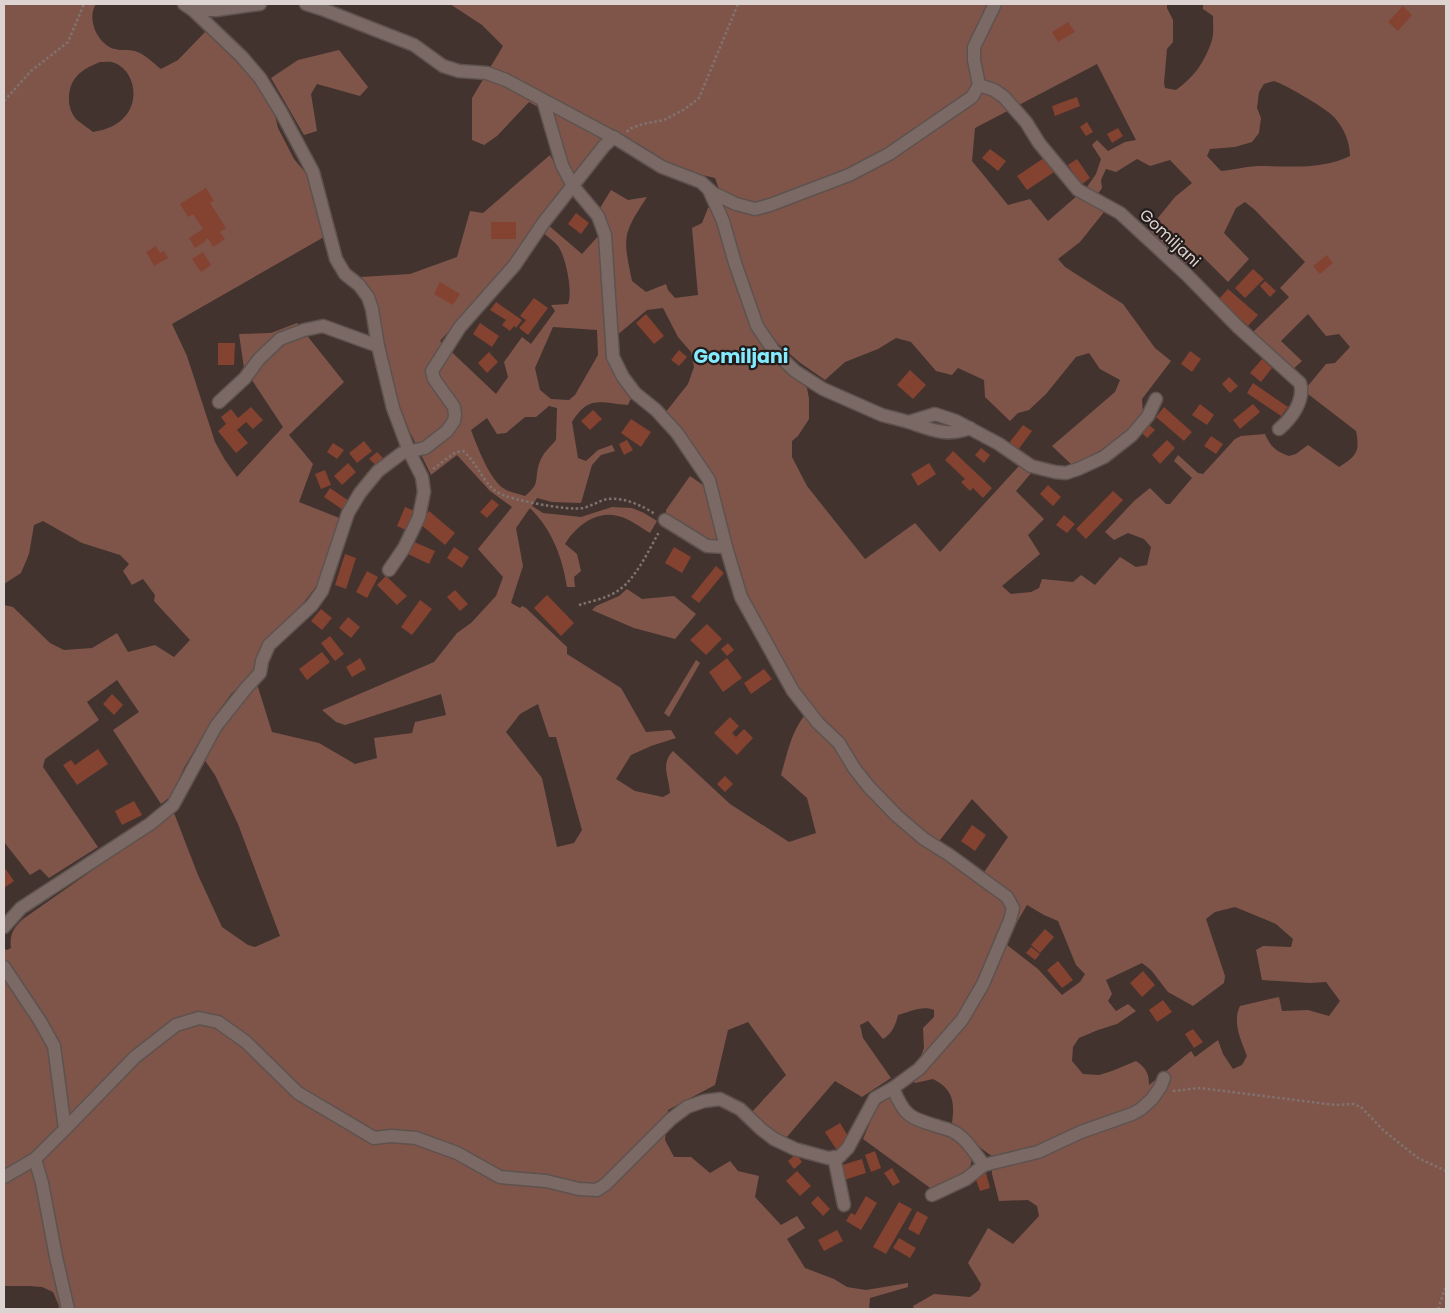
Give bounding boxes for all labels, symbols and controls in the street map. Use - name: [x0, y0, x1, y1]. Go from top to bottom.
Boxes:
- street label: Gomiljani: [1134, 204, 1206, 272]
- district label: Gomiljani: [694, 343, 788, 370]

